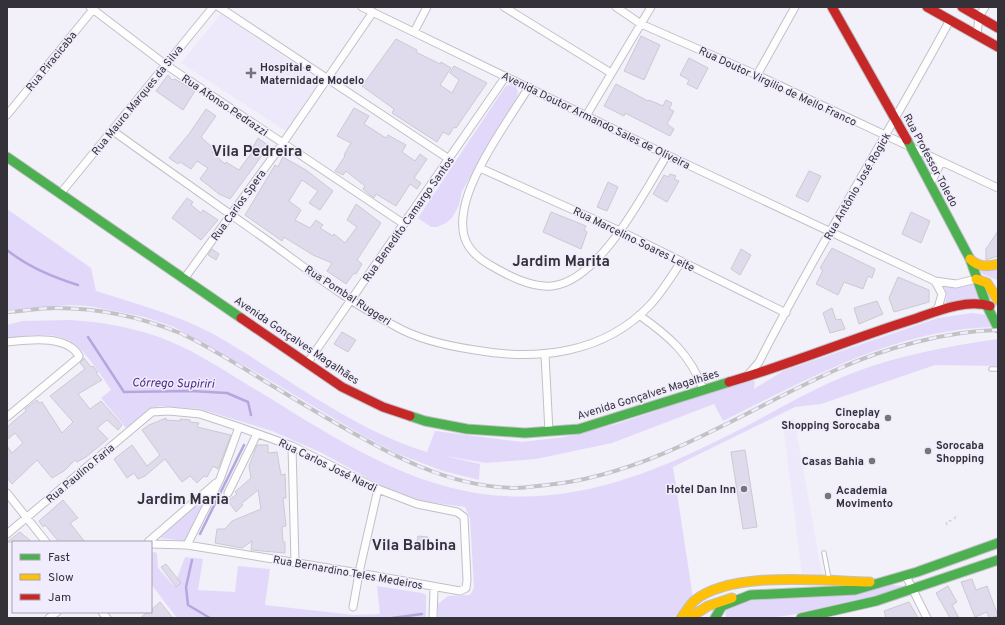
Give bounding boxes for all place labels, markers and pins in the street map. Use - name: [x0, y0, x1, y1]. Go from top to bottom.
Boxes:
- place label: Hospital e Maternidade Modelo: [260, 61, 364, 88]
- marker: Hospital e Maternidade Modelo: [245, 67, 257, 79]
- place label: Cineplay Shopping Sorocaba: [781, 406, 880, 433]
- marker: Cineplay Shopping Sorocaba: [883, 413, 893, 423]
- place label: Sorocaba Shopping: [936, 439, 984, 466]
- marker: Sorocaba Shopping: [923, 446, 933, 456]
- place label: Casas Bahia: [802, 455, 864, 469]
- marker: Casas Bahia: [867, 456, 877, 466]
- place label: Hotel Dan Inn: [666, 483, 736, 497]
- marker: Hotel Dan Inn: [739, 484, 749, 494]
- place label: Academia Movimento: [836, 484, 893, 511]
- marker: Academia Movimento: [823, 491, 833, 501]

